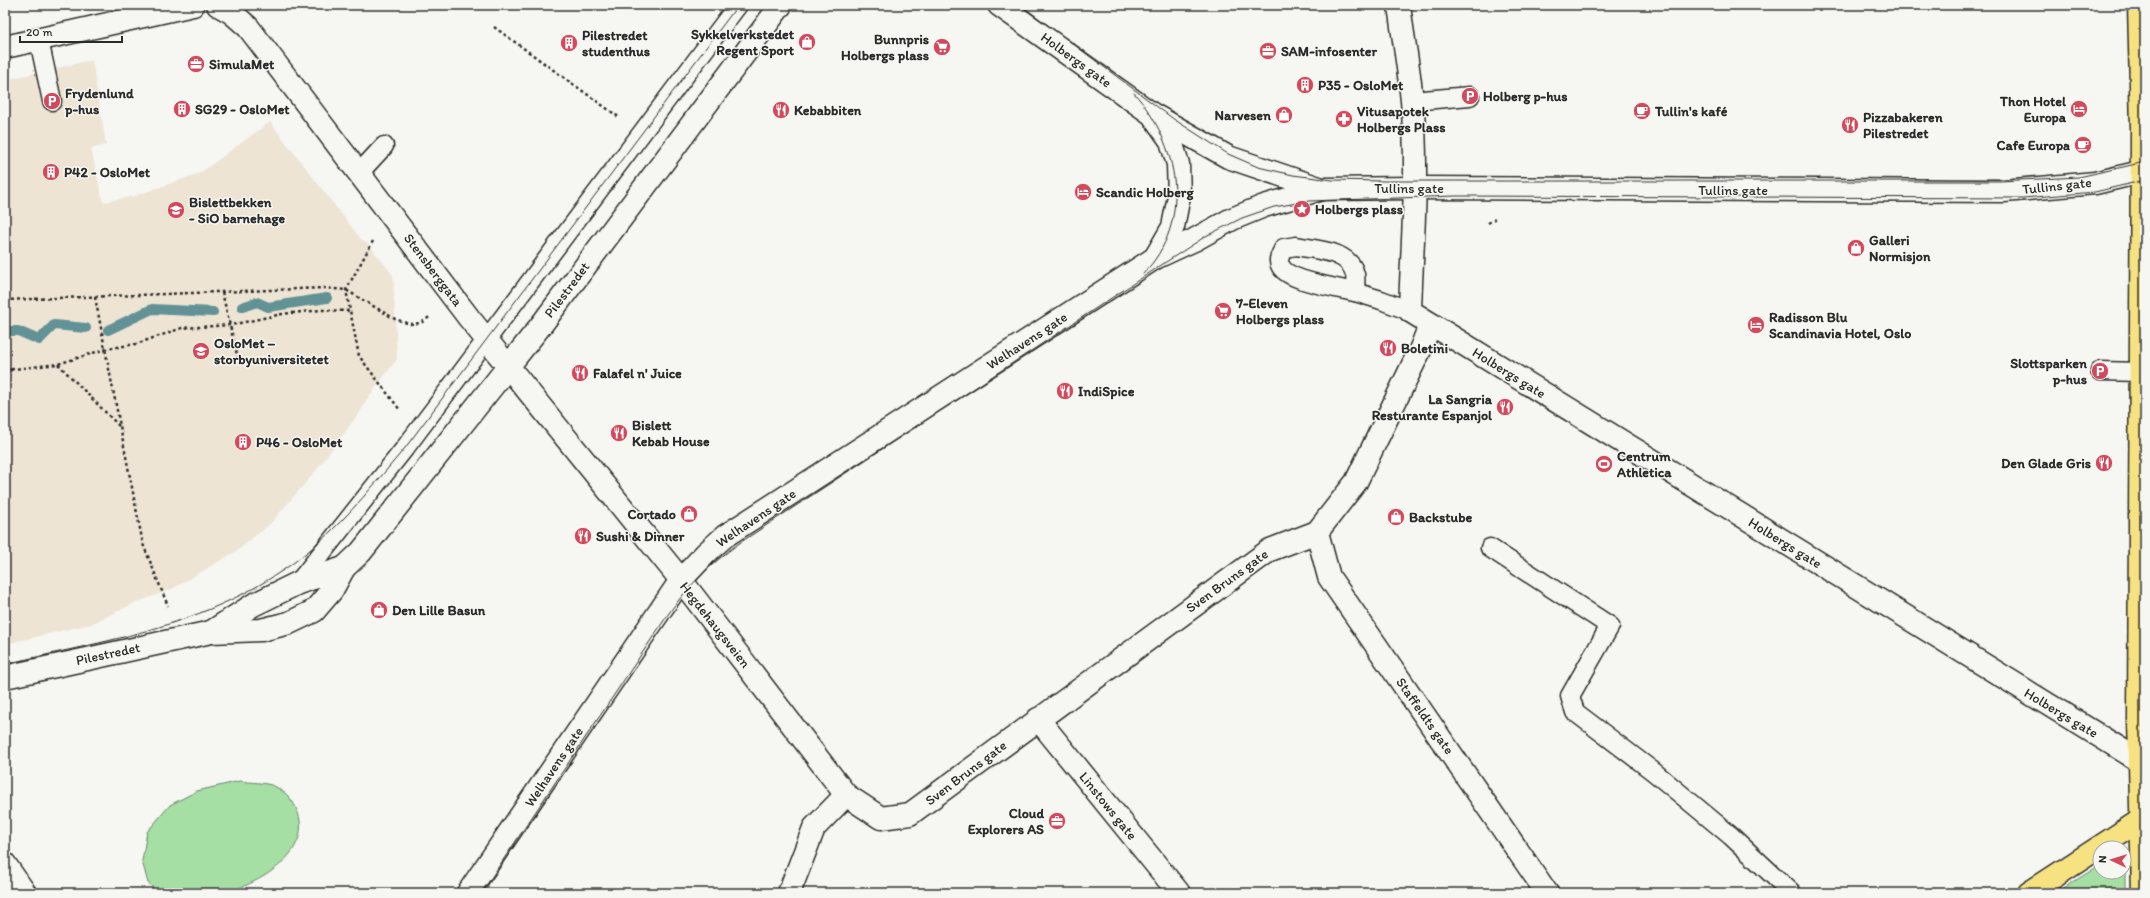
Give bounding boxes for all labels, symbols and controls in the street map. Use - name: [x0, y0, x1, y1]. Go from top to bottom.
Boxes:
- scale bar: [20, 18, 122, 44]
- text: 20 m: [26, 25, 53, 39]
- place label: Sykkelverkstedet Regent Sport: [691, 26, 795, 59]
- place label: Pilestredet studenthus: [582, 27, 650, 60]
- street label: Holbergs gate: [1037, 29, 1115, 92]
- place label: Bunnpris Holbergs plass: [841, 31, 929, 64]
- shop icon: Sykkelverkstedet Regent Sport: [797, 32, 817, 52]
- building icon: Pilestredet studenthus: [559, 33, 579, 53]
- supermarket icon: Bunnpris Holbergs plass: [932, 37, 952, 57]
- office icon: SAM-infosenter: [1258, 41, 1278, 61]
- place label: SAM-infosenter: [1281, 43, 1377, 60]
- office icon: SimulaMet: [186, 54, 206, 74]
- place label: SimulaMet: [209, 56, 275, 73]
- building icon: P35 - OsloMet: [1295, 75, 1315, 95]
- place label: P35 - OsloMet: [1318, 77, 1404, 94]
- place label: Frydenlund p-hus: [64, 85, 134, 118]
- parking icon: Holberg p-hus: [1460, 86, 1480, 106]
- place label: Holberg p-hus: [1483, 88, 1568, 105]
- parking icon: Frydenlund p-hus: [42, 91, 62, 111]
- place label: Thon Hotel Europa: [1999, 93, 2067, 126]
- building icon: SG29 - OsloMet: [172, 99, 192, 119]
- hotel icon: Thon Hotel Europa: [2069, 99, 2089, 119]
- restaurant icon: Kebabbiten: [771, 100, 791, 120]
- place label: SG29 - OsloMet: [195, 101, 290, 118]
- cafe icon: Tullin's kafé: [1632, 101, 1652, 121]
- place label: Kebabbiten: [794, 102, 862, 119]
- place label: Vitusapotek Holbergs Plass: [1357, 103, 1446, 136]
- place label: Tullin's kafé: [1654, 103, 1728, 120]
- shop icon: Narvesen: [1274, 105, 1294, 125]
- place label: Narvesen: [1215, 107, 1271, 124]
- pharmacy icon: Vitusapotek Holbergs Plass: [1334, 109, 1354, 129]
- place label: Pizzabakeren Pilestredet: [1863, 109, 1943, 142]
- restaurant icon: Pizzabakeren Pilestredet: [1840, 115, 1860, 135]
- cafe icon: Cafe Europa: [2073, 135, 2093, 155]
- place label: Cafe Europa: [1996, 137, 2070, 154]
- building icon: P42 - OsloMet: [41, 162, 61, 182]
- place label: P42 - OsloMet: [64, 164, 151, 181]
- street label: Tullins gate: [2021, 174, 2093, 198]
- street label: Tullins gate: [1374, 180, 1444, 197]
- hotel icon: Scandic Holberg: [1073, 182, 1093, 202]
- street label: Tullins gate: [1698, 182, 1768, 199]
- place label: Scandic Holberg: [1096, 184, 1194, 201]
- place label: Bislettbekken - SiO barnehage: [189, 194, 286, 227]
- place icon: Holbergs plass: [1292, 199, 1312, 219]
- school or university icon: Bislettbekken - SiO barnehage: [166, 200, 186, 220]
- place label: Holbergs plass: [1315, 201, 1403, 218]
- street label: Stensberggata: [400, 230, 466, 310]
- place label: Galleri Normisjon: [1869, 232, 1931, 265]
- shop icon: Galleri Normisjon: [1846, 238, 1866, 258]
- street label: Pilestredet: [541, 259, 593, 321]
- place label: 7-Eleven Holbergs plass: [1235, 295, 1324, 328]
- supermarket icon: 7-Eleven Holbergs plass: [1213, 301, 1233, 321]
- street label: Welhavens gate: [983, 308, 1071, 373]
- place label: Radisson Blu Scandinavia Hotel, Oslo: [1769, 309, 1911, 342]
- hotel icon: Radisson Blu Scandinavia Hotel, Oslo: [1746, 315, 1766, 335]
- place label: OsloMet – storbyuniversitetet: [214, 335, 329, 368]
- restaurant icon: Boletini: [1378, 338, 1398, 358]
- place label: Boletini: [1401, 340, 1448, 357]
- school or university icon: OsloMet – storbyuniversitetet: [191, 341, 211, 361]
- street label: Holbergs gate: [1469, 344, 1549, 402]
- place label: Slottsparken p-hus: [2010, 355, 2087, 388]
- parking icon: Slottsparken p-hus: [2090, 361, 2110, 381]
- restaurant icon: Falafel n' Juice: [570, 363, 590, 383]
- place label: Falafel n' Juice: [593, 365, 682, 382]
- restaurant icon: IndiSpice: [1055, 381, 1075, 401]
- place label: IndiSpice: [1078, 383, 1135, 400]
- place label: La Sangria Resturante Espanjol: [1372, 391, 1493, 424]
- restaurant icon: La Sangria Resturante Espanjol: [1495, 397, 1515, 417]
- place label: Bislett Kebab House: [632, 417, 710, 450]
- restaurant icon: Bislett Kebab House: [609, 423, 629, 443]
- building icon: P46 - OsloMet: [233, 432, 253, 452]
- place label: P46 - OsloMet: [256, 434, 343, 451]
- place label: Centrum Athletica: [1616, 448, 1672, 481]
- restaurant icon: Den Glade Gris: [2094, 453, 2114, 473]
- sports icon: Centrum Athletica: [1594, 454, 1614, 474]
- place label: Den Glade Gris: [2001, 455, 2091, 472]
- street label: Welhavens gate: [713, 485, 800, 551]
- shop icon: Cortado: [679, 504, 699, 524]
- place label: Cortado: [627, 506, 676, 523]
- shop icon: Backstube: [1386, 507, 1406, 527]
- place label: Backstube: [1409, 509, 1473, 526]
- street label: Holbergs gate: [1745, 514, 1825, 572]
- restaurant icon: Sushi & Dinner: [573, 526, 593, 546]
- place label: Sushi & Dinner: [596, 528, 685, 545]
- street label: Sven Bruns gate: [1183, 545, 1272, 616]
- street label: Hegdehaugsveien: [676, 578, 754, 672]
- shop icon: Den Lille Basun: [369, 600, 389, 620]
- place label: Den Lille Basun: [392, 602, 486, 619]
- street label: Pilestredet: [74, 639, 142, 669]
- street label: Staffeldts gate: [1392, 674, 1458, 758]
- street label: Holbergs gate: [2021, 684, 2101, 742]
- street label: Welhavens gate: [521, 723, 587, 810]
- street label: Sven Bruns gate: [922, 737, 1010, 809]
- street label: Linstows gate: [1075, 769, 1141, 844]
- place label: Cloud Explorers AS: [968, 805, 1044, 838]
- office icon: Cloud Explorers AS: [1047, 811, 1067, 831]
- north arrow: [2092, 840, 2132, 880]
- text: N: [2096, 855, 2109, 864]

